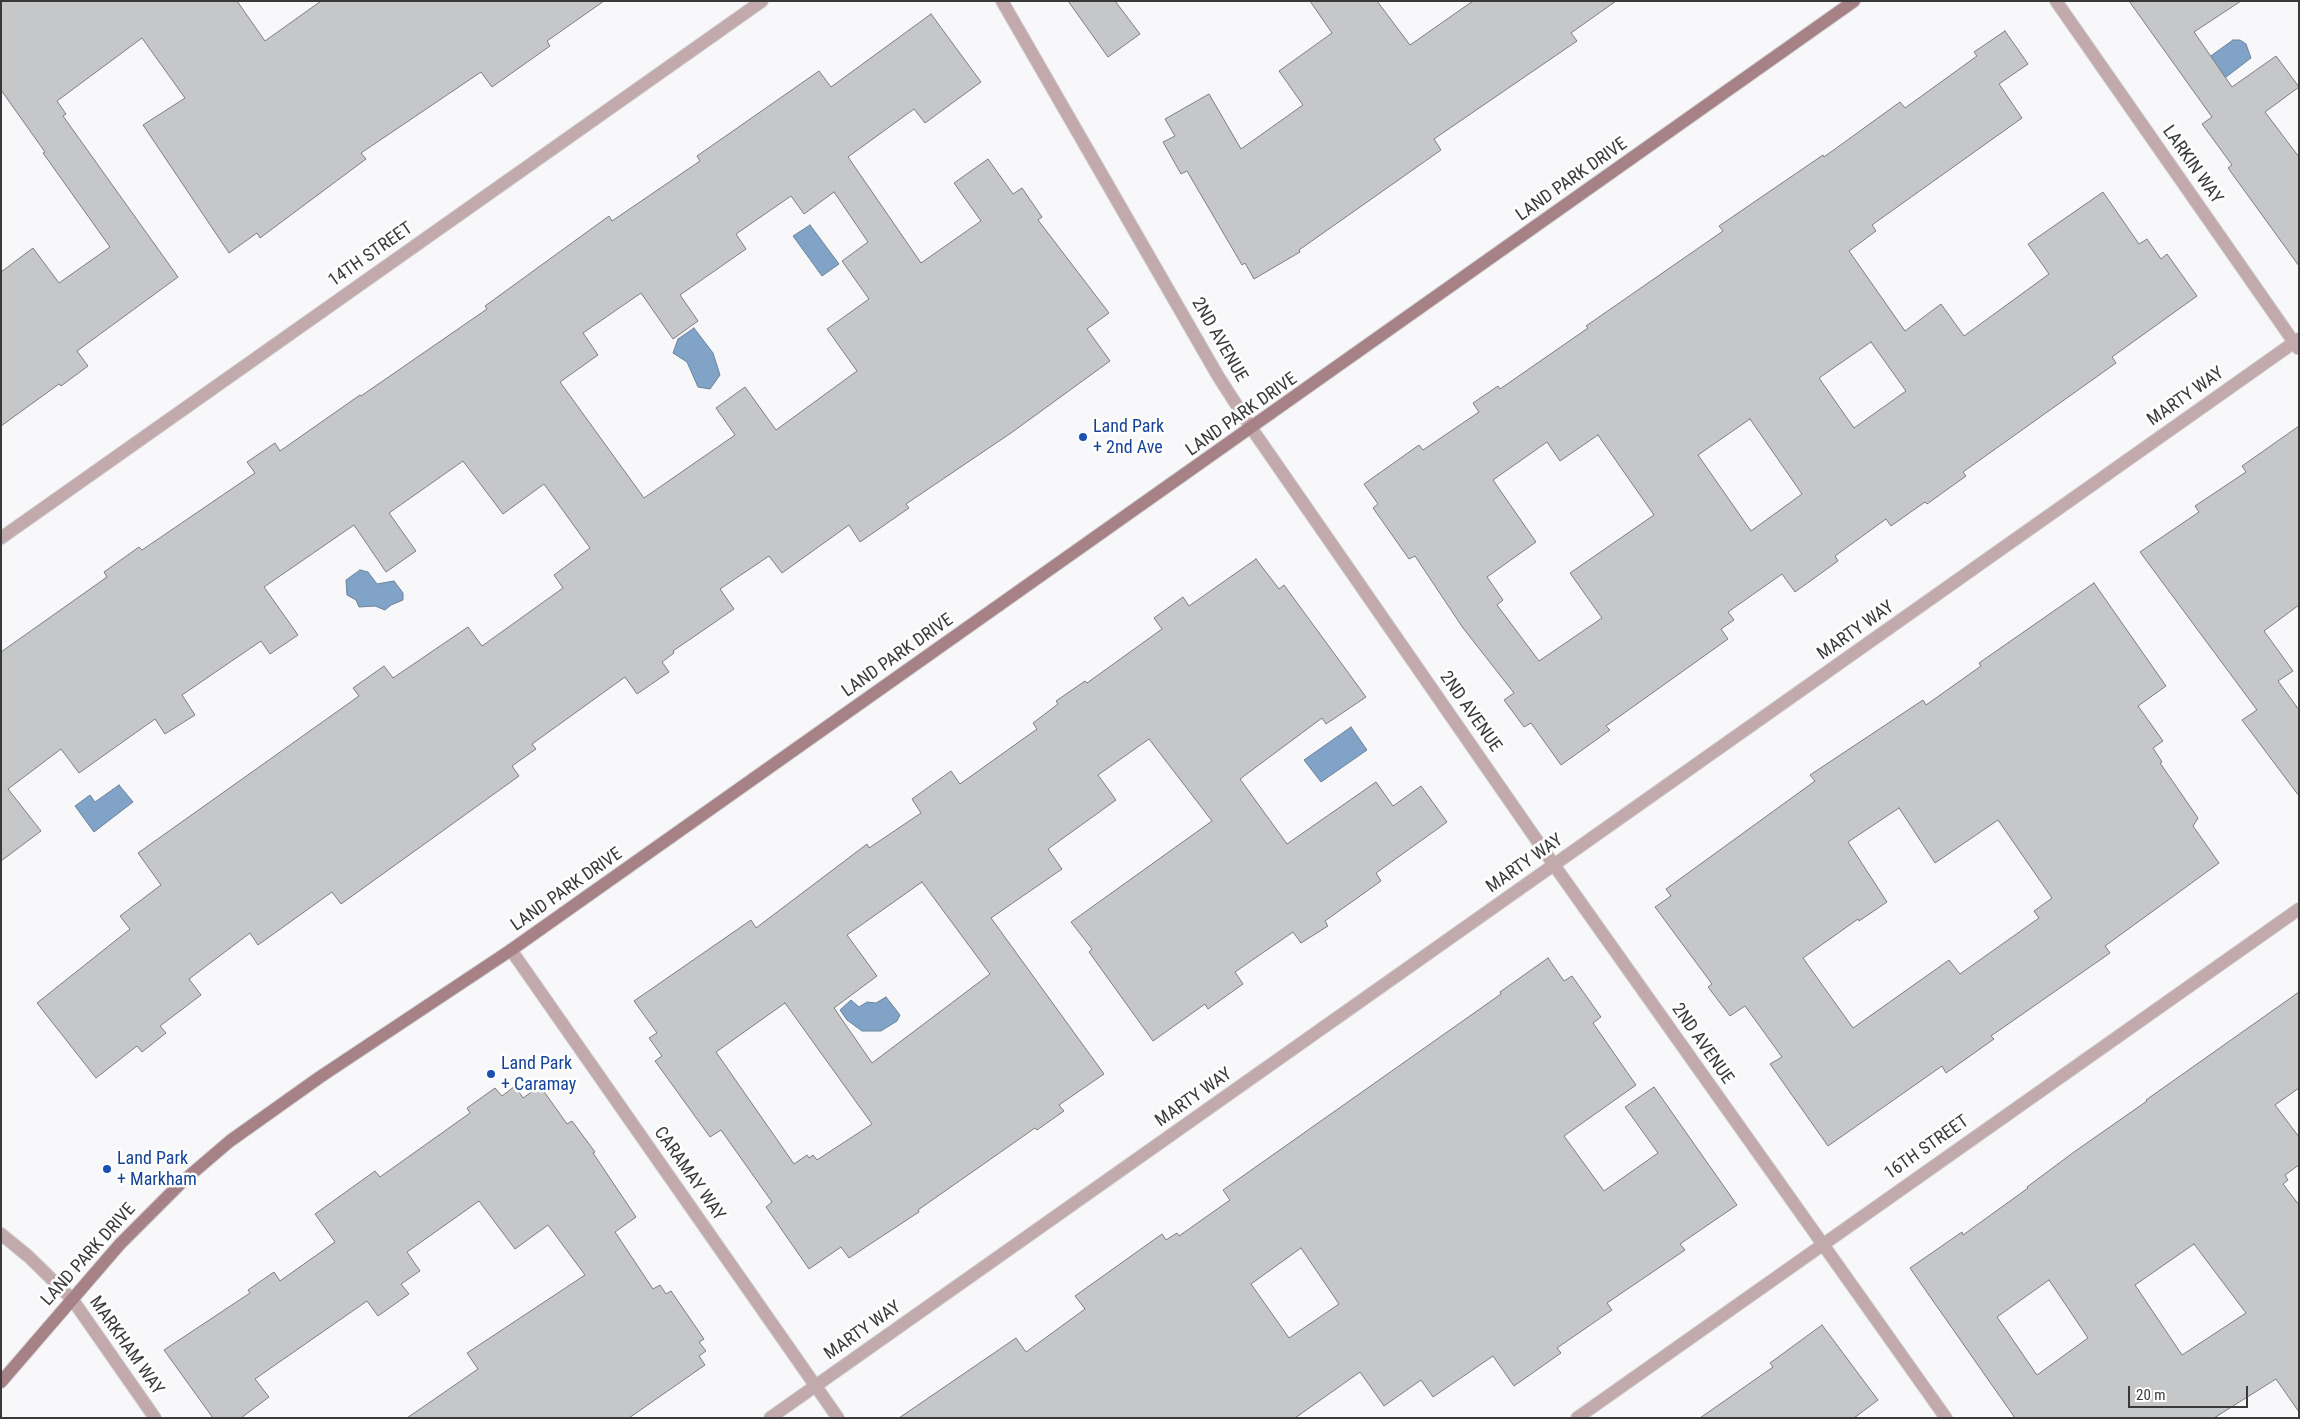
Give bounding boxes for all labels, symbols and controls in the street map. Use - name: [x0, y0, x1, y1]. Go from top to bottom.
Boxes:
- street label: LARKIN WAY: [2157, 122, 2227, 208]
- street label: LAND PARK DRIVE: [1512, 134, 1632, 226]
- street label: 14TH STREET: [325, 218, 417, 292]
- street label: 2ND AVENUE: [1186, 294, 1252, 386]
- street label: MARTY WAY: [2144, 363, 2228, 431]
- street label: LAND PARK DRIVE: [1182, 369, 1302, 461]
- place label: Land Park + 2nd Ave: [1093, 416, 1164, 458]
- marker: Land Park + 2nd Ave: [1077, 431, 1089, 443]
- street label: MARTY WAY: [1814, 597, 1898, 665]
- street label: LAND PARK DRIVE: [838, 610, 958, 702]
- street label: 2ND AVENUE: [1434, 668, 1506, 756]
- street label: MARTY WAY: [1483, 830, 1567, 898]
- street label: LAND PARK DRIVE: [507, 844, 627, 936]
- street label: 2ND AVENUE: [1666, 1000, 1738, 1088]
- place label: Land Park + Caramay: [501, 1053, 576, 1096]
- street label: MARTY WAY: [1152, 1064, 1236, 1132]
- marker: Land Park + Caramay: [485, 1068, 497, 1080]
- street label: 16TH STREET: [1881, 1111, 1973, 1185]
- street label: CARAMAY WAY: [649, 1123, 729, 1225]
- place label: Land Park + Markham: [117, 1148, 197, 1190]
- marker: Land Park + Markham: [101, 1163, 113, 1175]
- street label: LAND PARK DRIVE: [37, 1199, 141, 1311]
- street label: MARKHAM WAY: [84, 1293, 168, 1399]
- street label: MARTY WAY: [821, 1297, 905, 1365]
- scale bar: [2130, 1376, 2250, 1408]
- text: 20 m: [2136, 1386, 2166, 1404]

